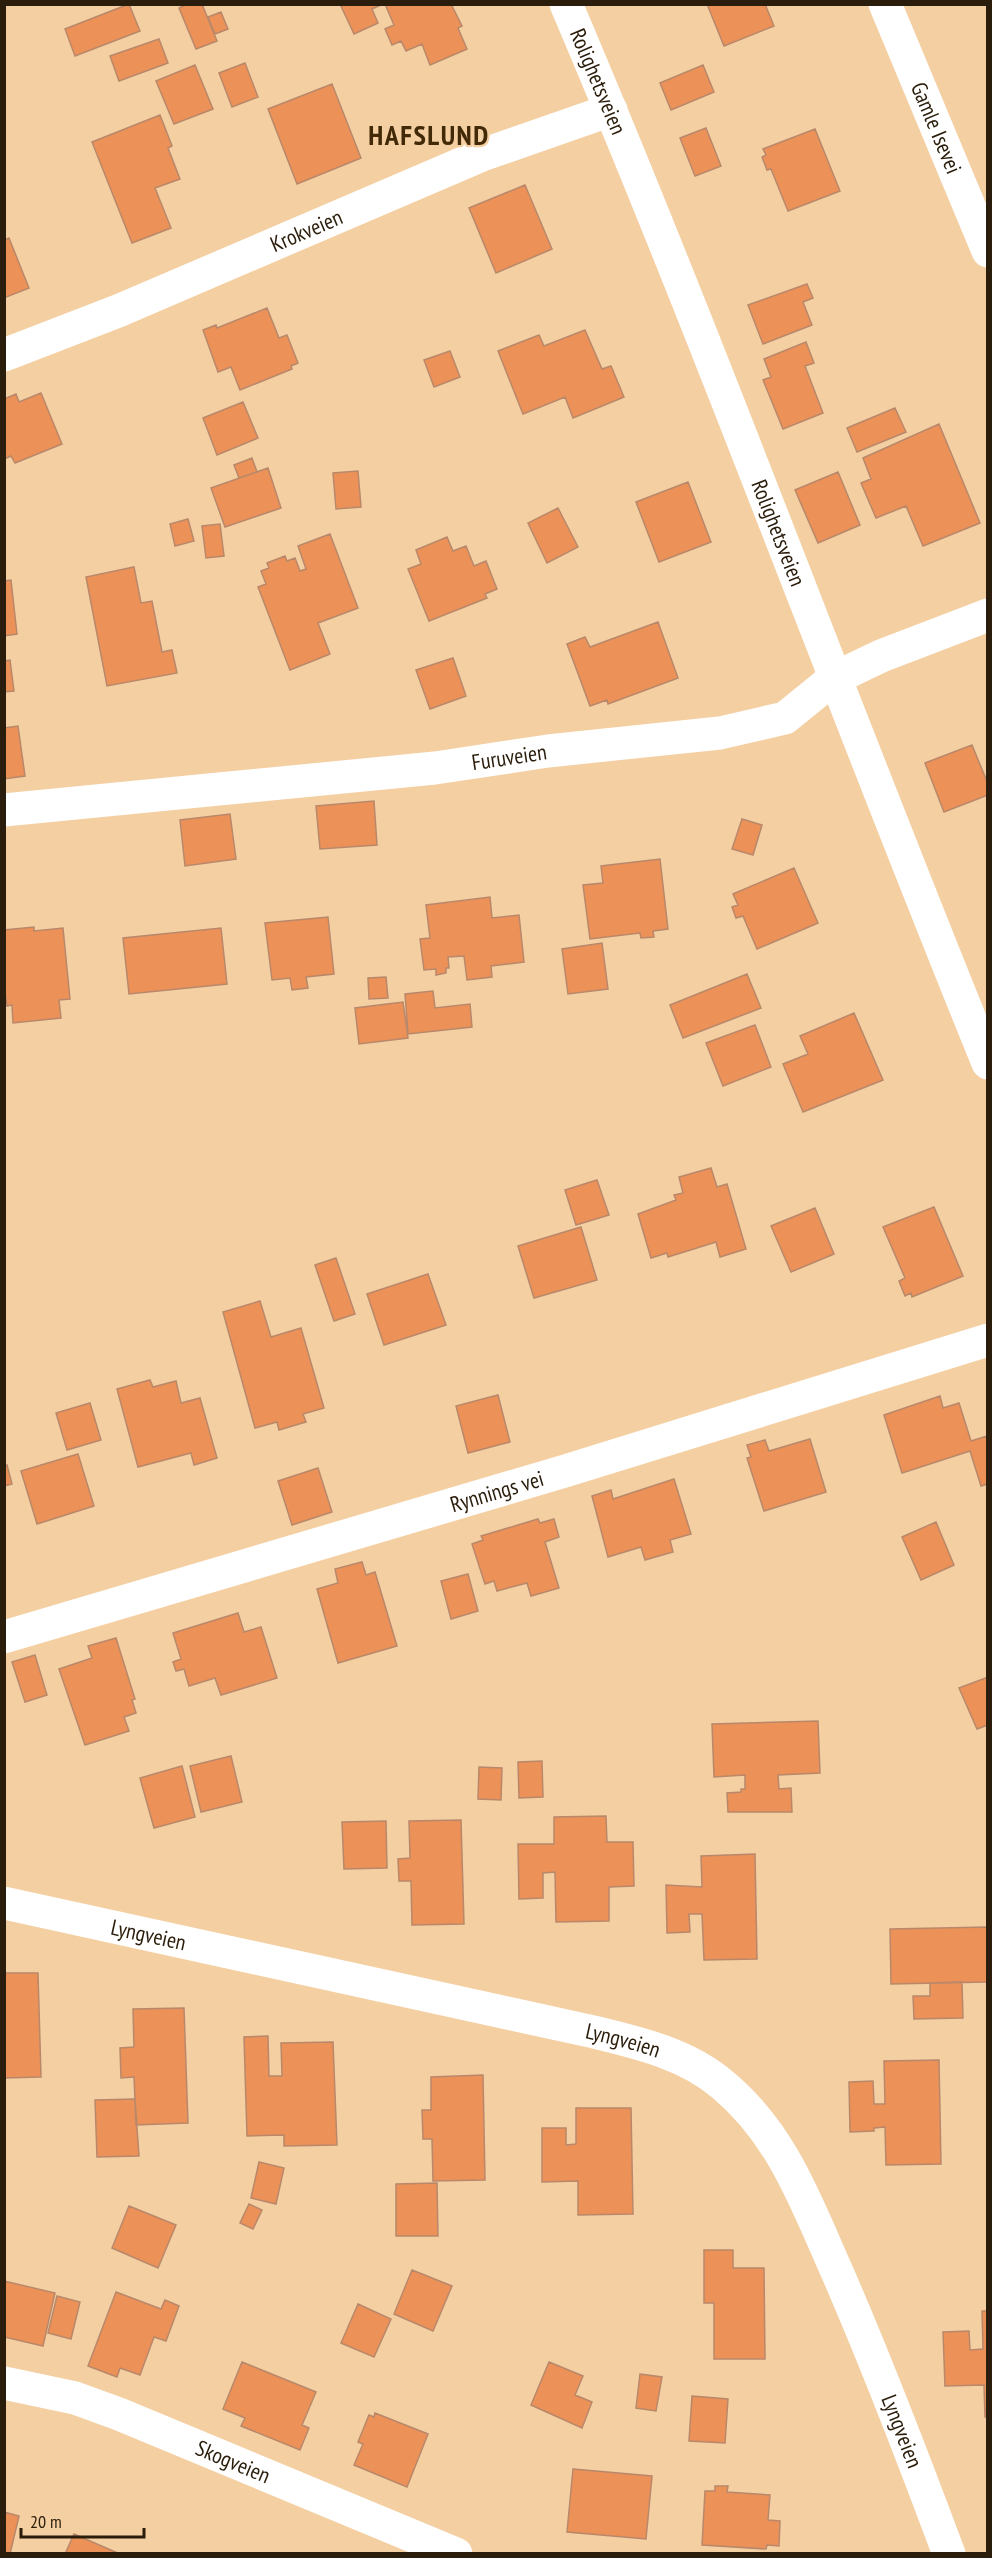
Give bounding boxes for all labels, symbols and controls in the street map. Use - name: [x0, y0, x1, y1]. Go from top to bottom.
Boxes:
- street label: Rolighetsveien: [564, 24, 633, 139]
- street label: Gamle Isevei: [905, 78, 968, 178]
- district label: HAFSLUND: [368, 116, 490, 153]
- street label: Krokveien: [266, 203, 347, 258]
- street label: Rolighetsveien: [745, 475, 812, 590]
- street label: Furuveien: [470, 737, 549, 776]
- street label: Rynnings vei: [447, 1464, 547, 1518]
- street label: Lyngveien: [108, 1913, 189, 1956]
- street label: Lyngveien: [583, 2017, 664, 2063]
- street label: Lyngveien: [875, 2391, 929, 2472]
- street label: Skogveien: [192, 2434, 275, 2489]
- scale bar: [21, 2501, 144, 2539]
- text: 20 m: [30, 2510, 62, 2533]

